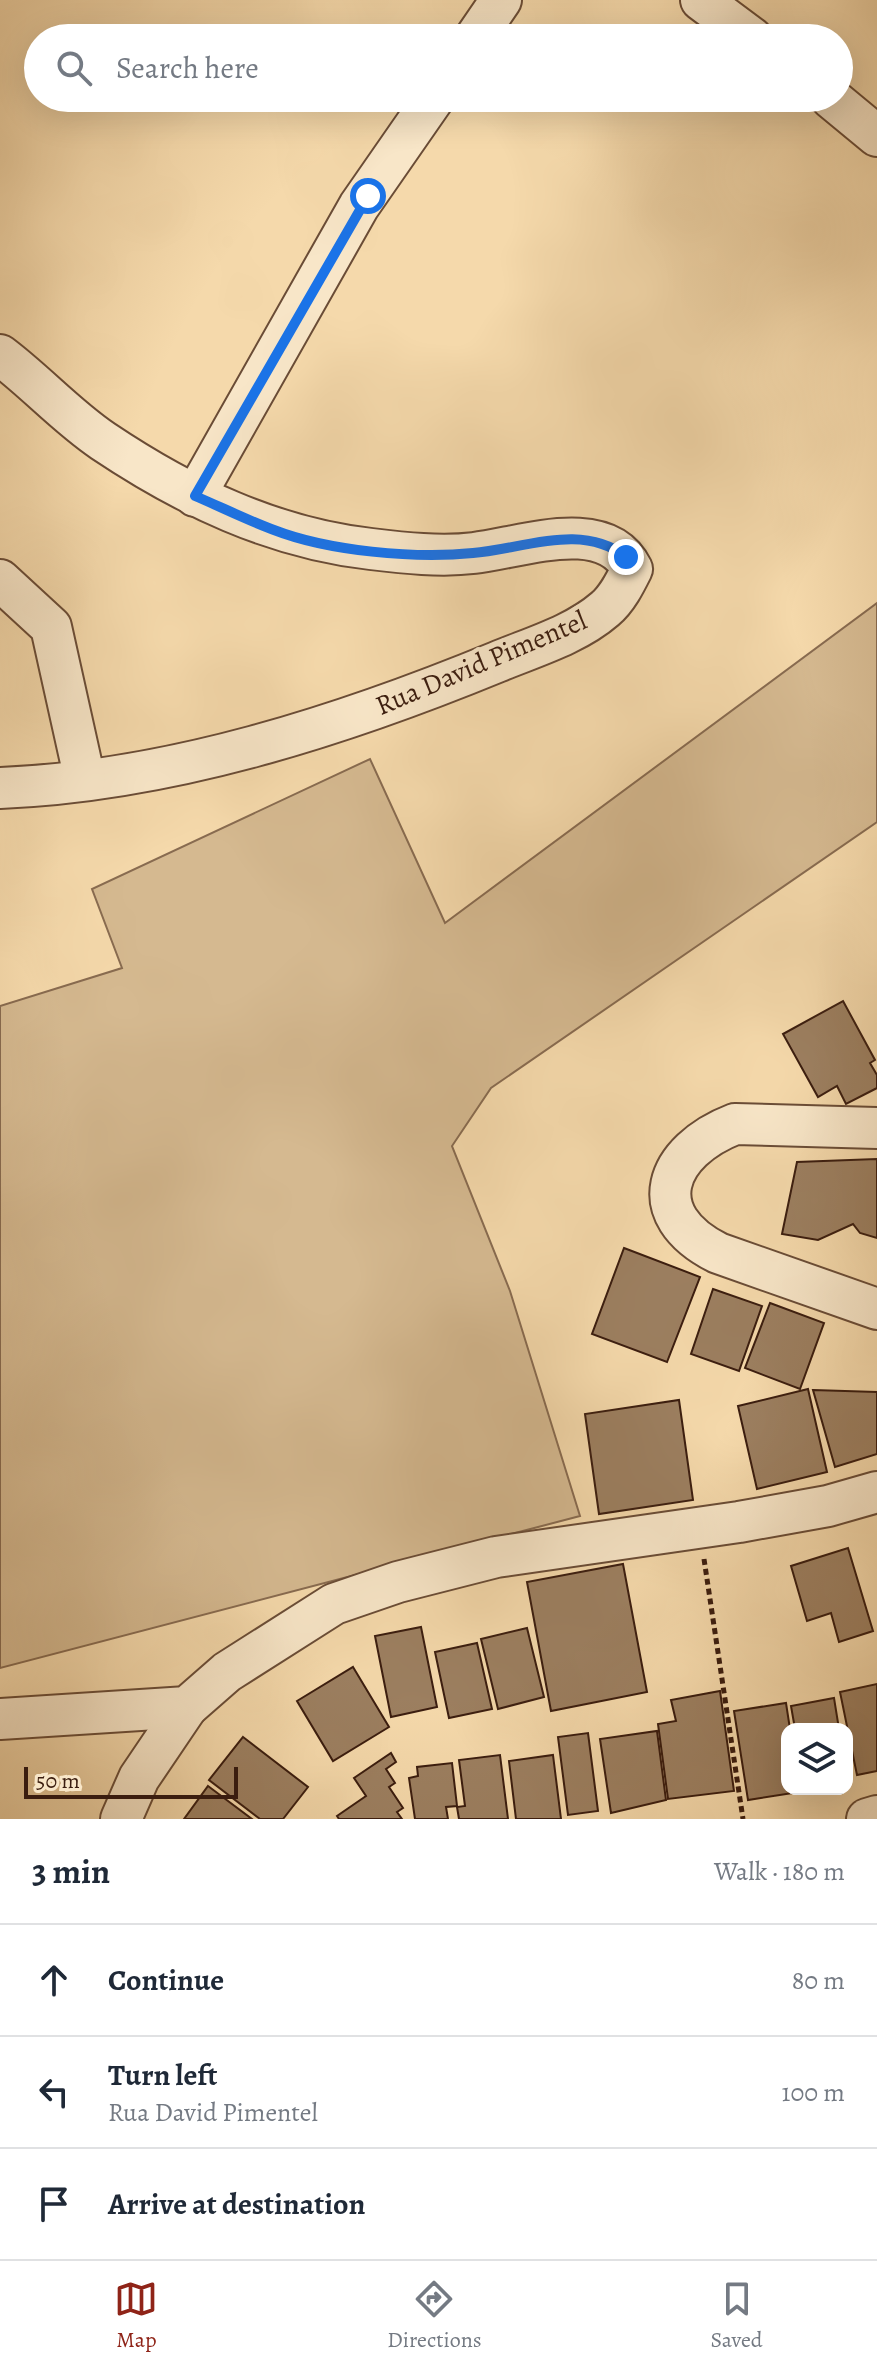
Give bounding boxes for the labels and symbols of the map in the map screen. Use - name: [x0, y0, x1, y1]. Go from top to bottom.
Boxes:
- route start: [350, 178, 386, 214]
- route end: [608, 539, 644, 575]
- street label: Rua David Pimentel: [370, 601, 593, 725]
- scale bar: [24, 1763, 238, 1799]

